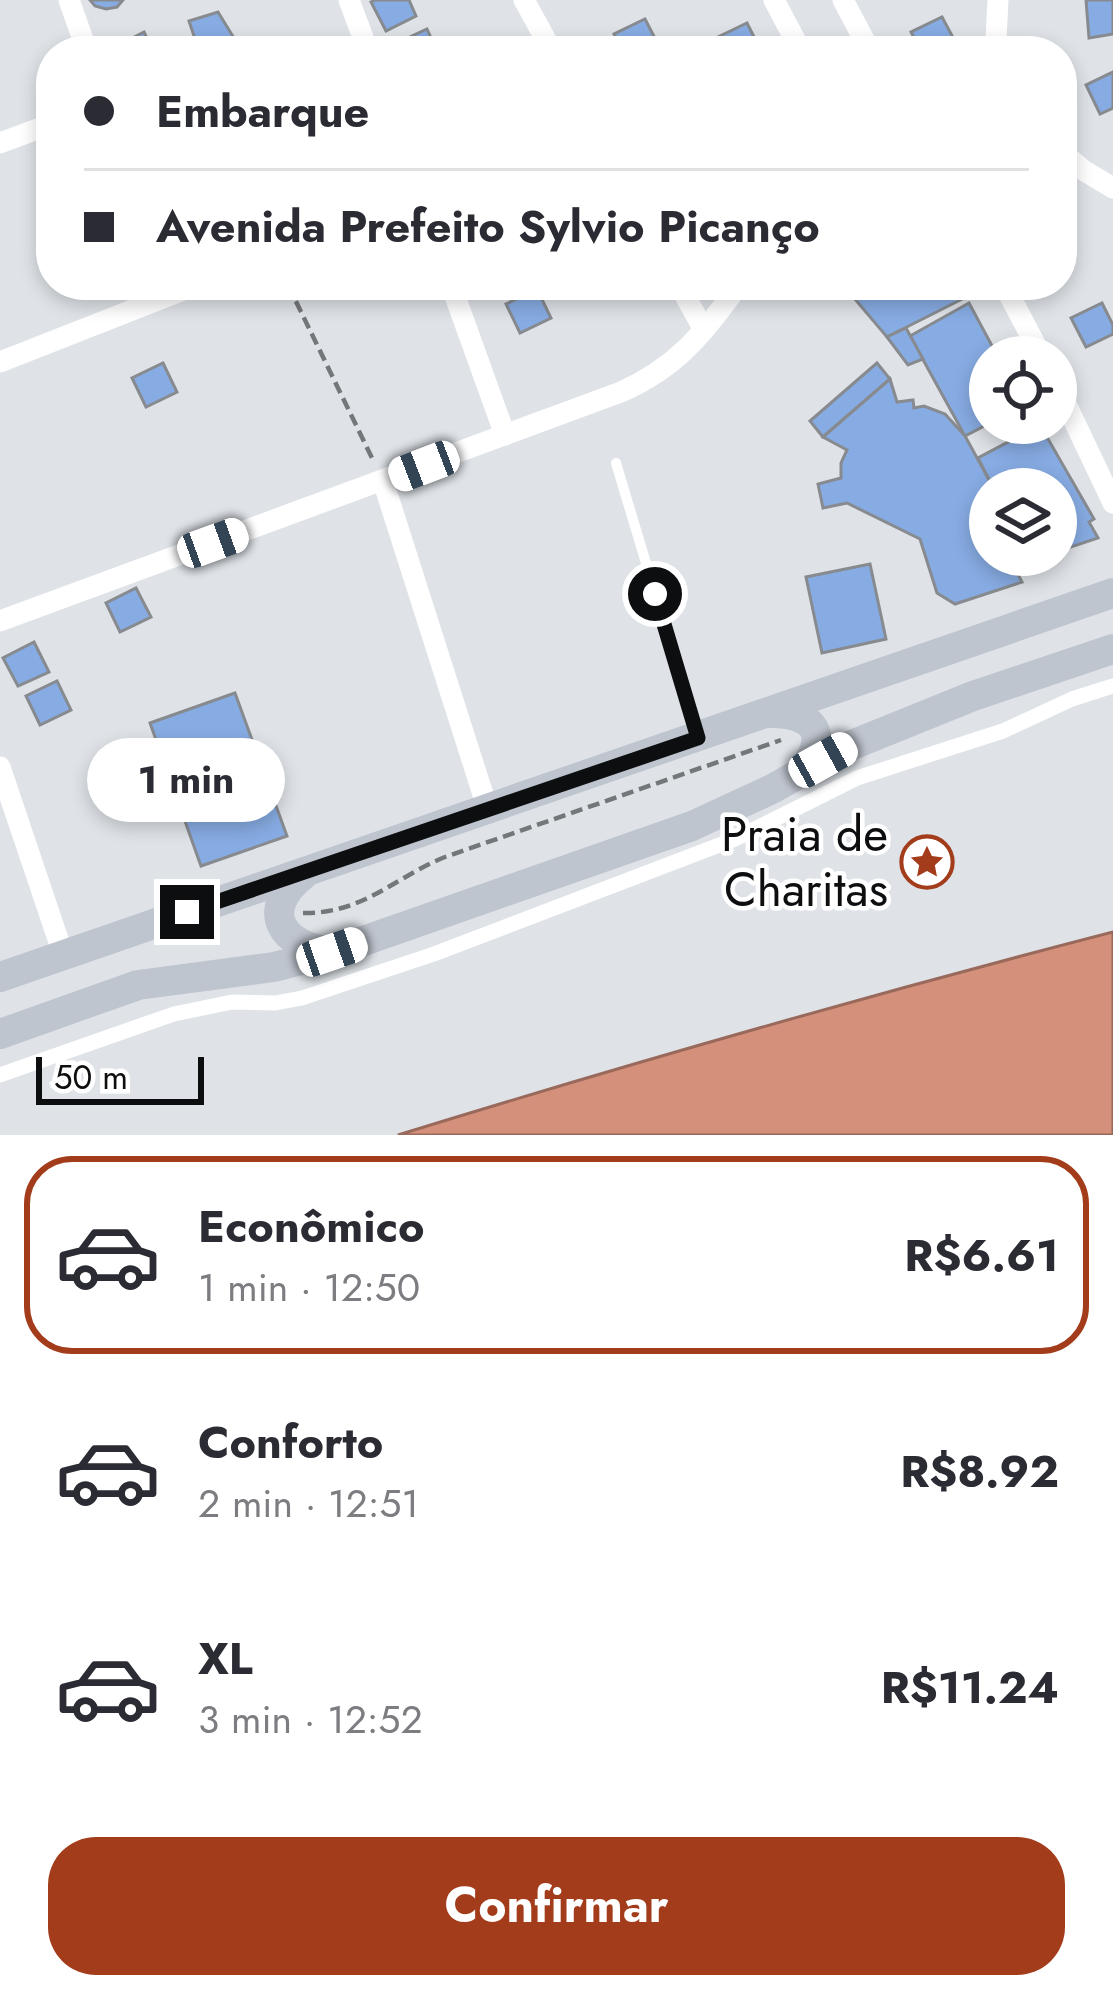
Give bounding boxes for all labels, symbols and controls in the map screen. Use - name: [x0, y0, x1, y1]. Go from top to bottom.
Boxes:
- text: Embarque: [156, 79, 369, 144]
- text: Avenida Prefeito Sylvio Picanço: [156, 194, 820, 259]
- map controls: [969, 336, 1077, 576]
- button: locate: [969, 336, 1077, 444]
- car: [384, 436, 464, 496]
- button: layers: [969, 468, 1077, 576]
- car: [173, 514, 253, 572]
- route start: [628, 567, 682, 621]
- car: [783, 727, 863, 793]
- callout: 1 min: [88, 738, 286, 822]
- text: 1 min: [138, 751, 234, 808]
- place label: Praia de Charitas: [721, 800, 888, 924]
- place icon: Praia de Charitas: [899, 834, 955, 890]
- route end: [160, 885, 214, 939]
- car: [292, 923, 372, 981]
- scale bar: [36, 1051, 204, 1104]
- text: 50 m: [54, 1054, 128, 1101]
- text: Econômico: [198, 1194, 424, 1259]
- icon: car: [54, 1201, 162, 1309]
- text: R$6.61: [904, 1223, 1059, 1288]
- text: 1 min · 12:50: [198, 1259, 420, 1316]
- text: Conforto: [198, 1410, 383, 1475]
- icon: car: [54, 1417, 162, 1525]
- text: R$8.92: [900, 1439, 1059, 1504]
- text: 2 min · 12:51: [198, 1475, 419, 1532]
- text: XL: [198, 1626, 253, 1691]
- icon: car: [54, 1633, 162, 1741]
- text: R$11.24: [881, 1655, 1059, 1720]
- text: 3 min · 12:52: [198, 1691, 423, 1748]
- button: Confirmar: [48, 1837, 1065, 1975]

